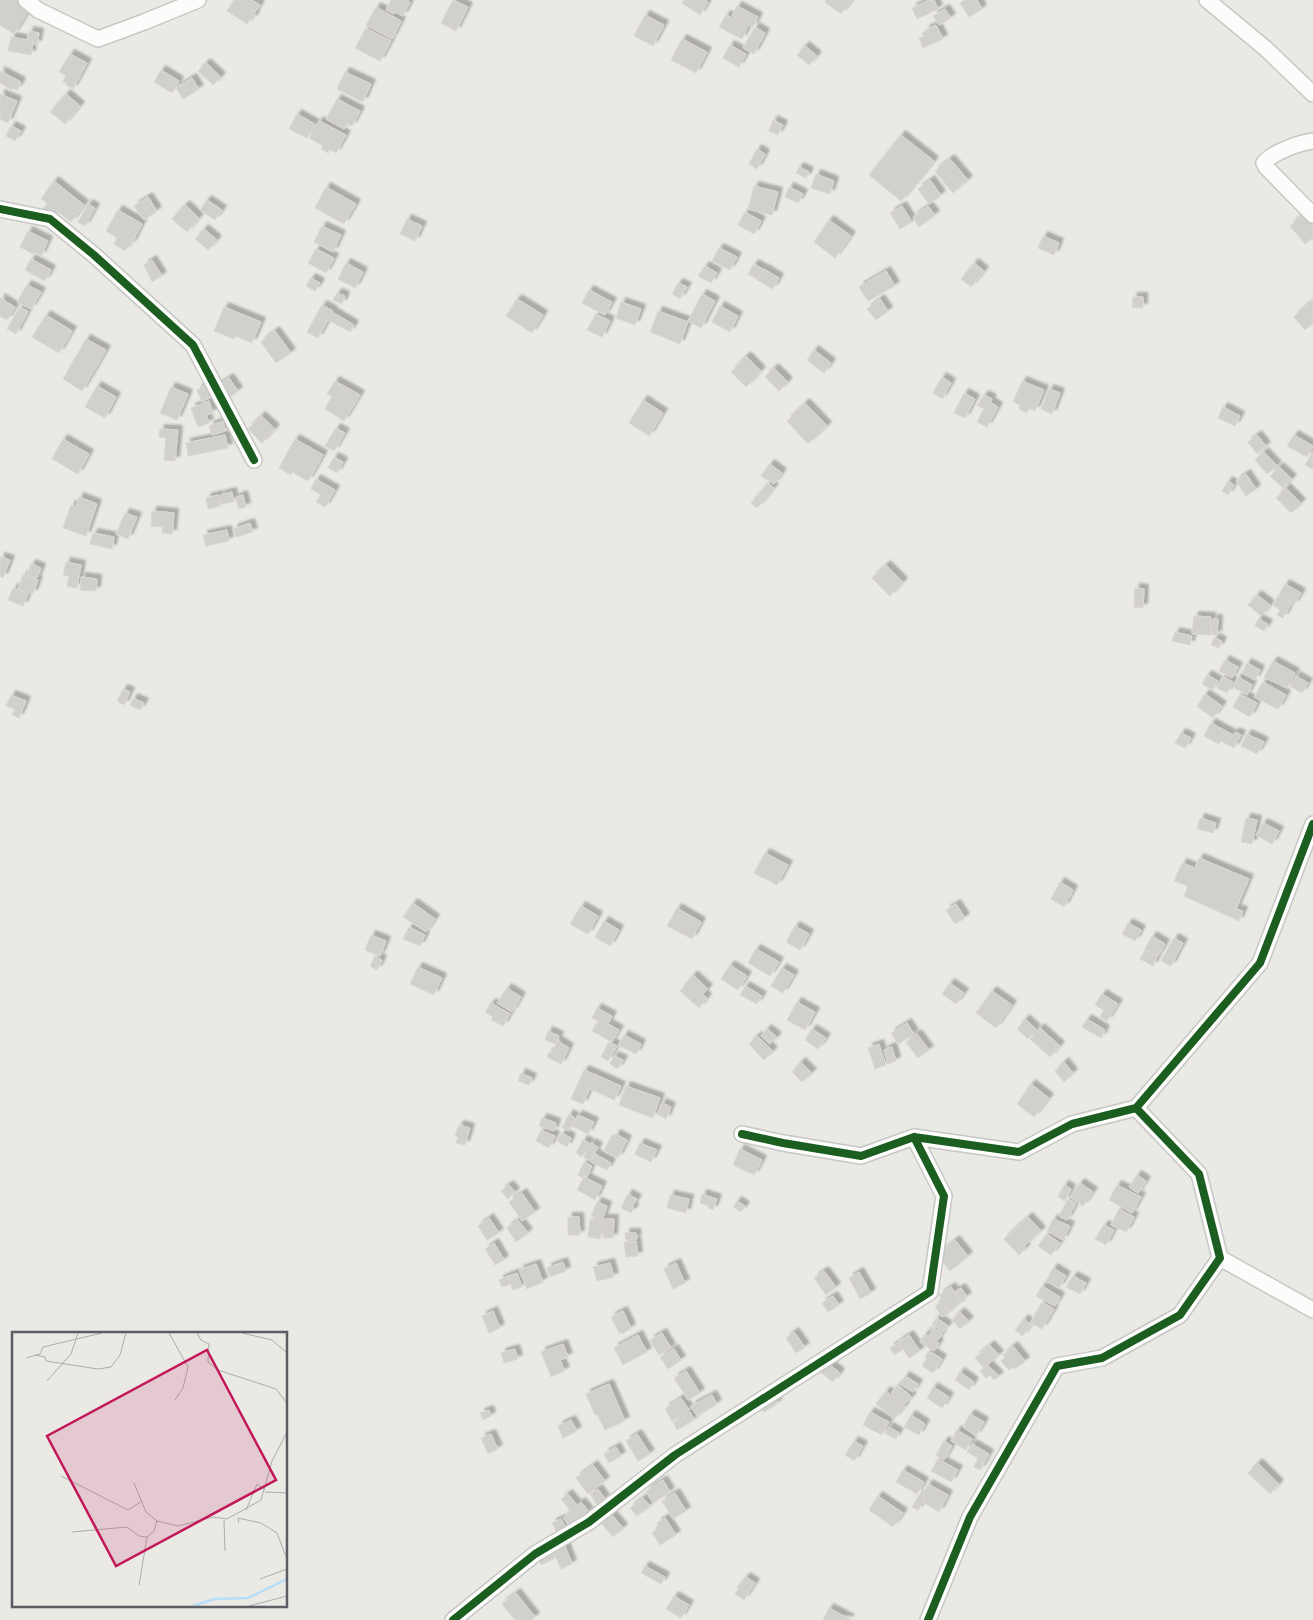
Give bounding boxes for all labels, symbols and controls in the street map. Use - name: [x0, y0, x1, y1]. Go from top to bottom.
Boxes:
- inset map: [12, 1332, 288, 1608]

